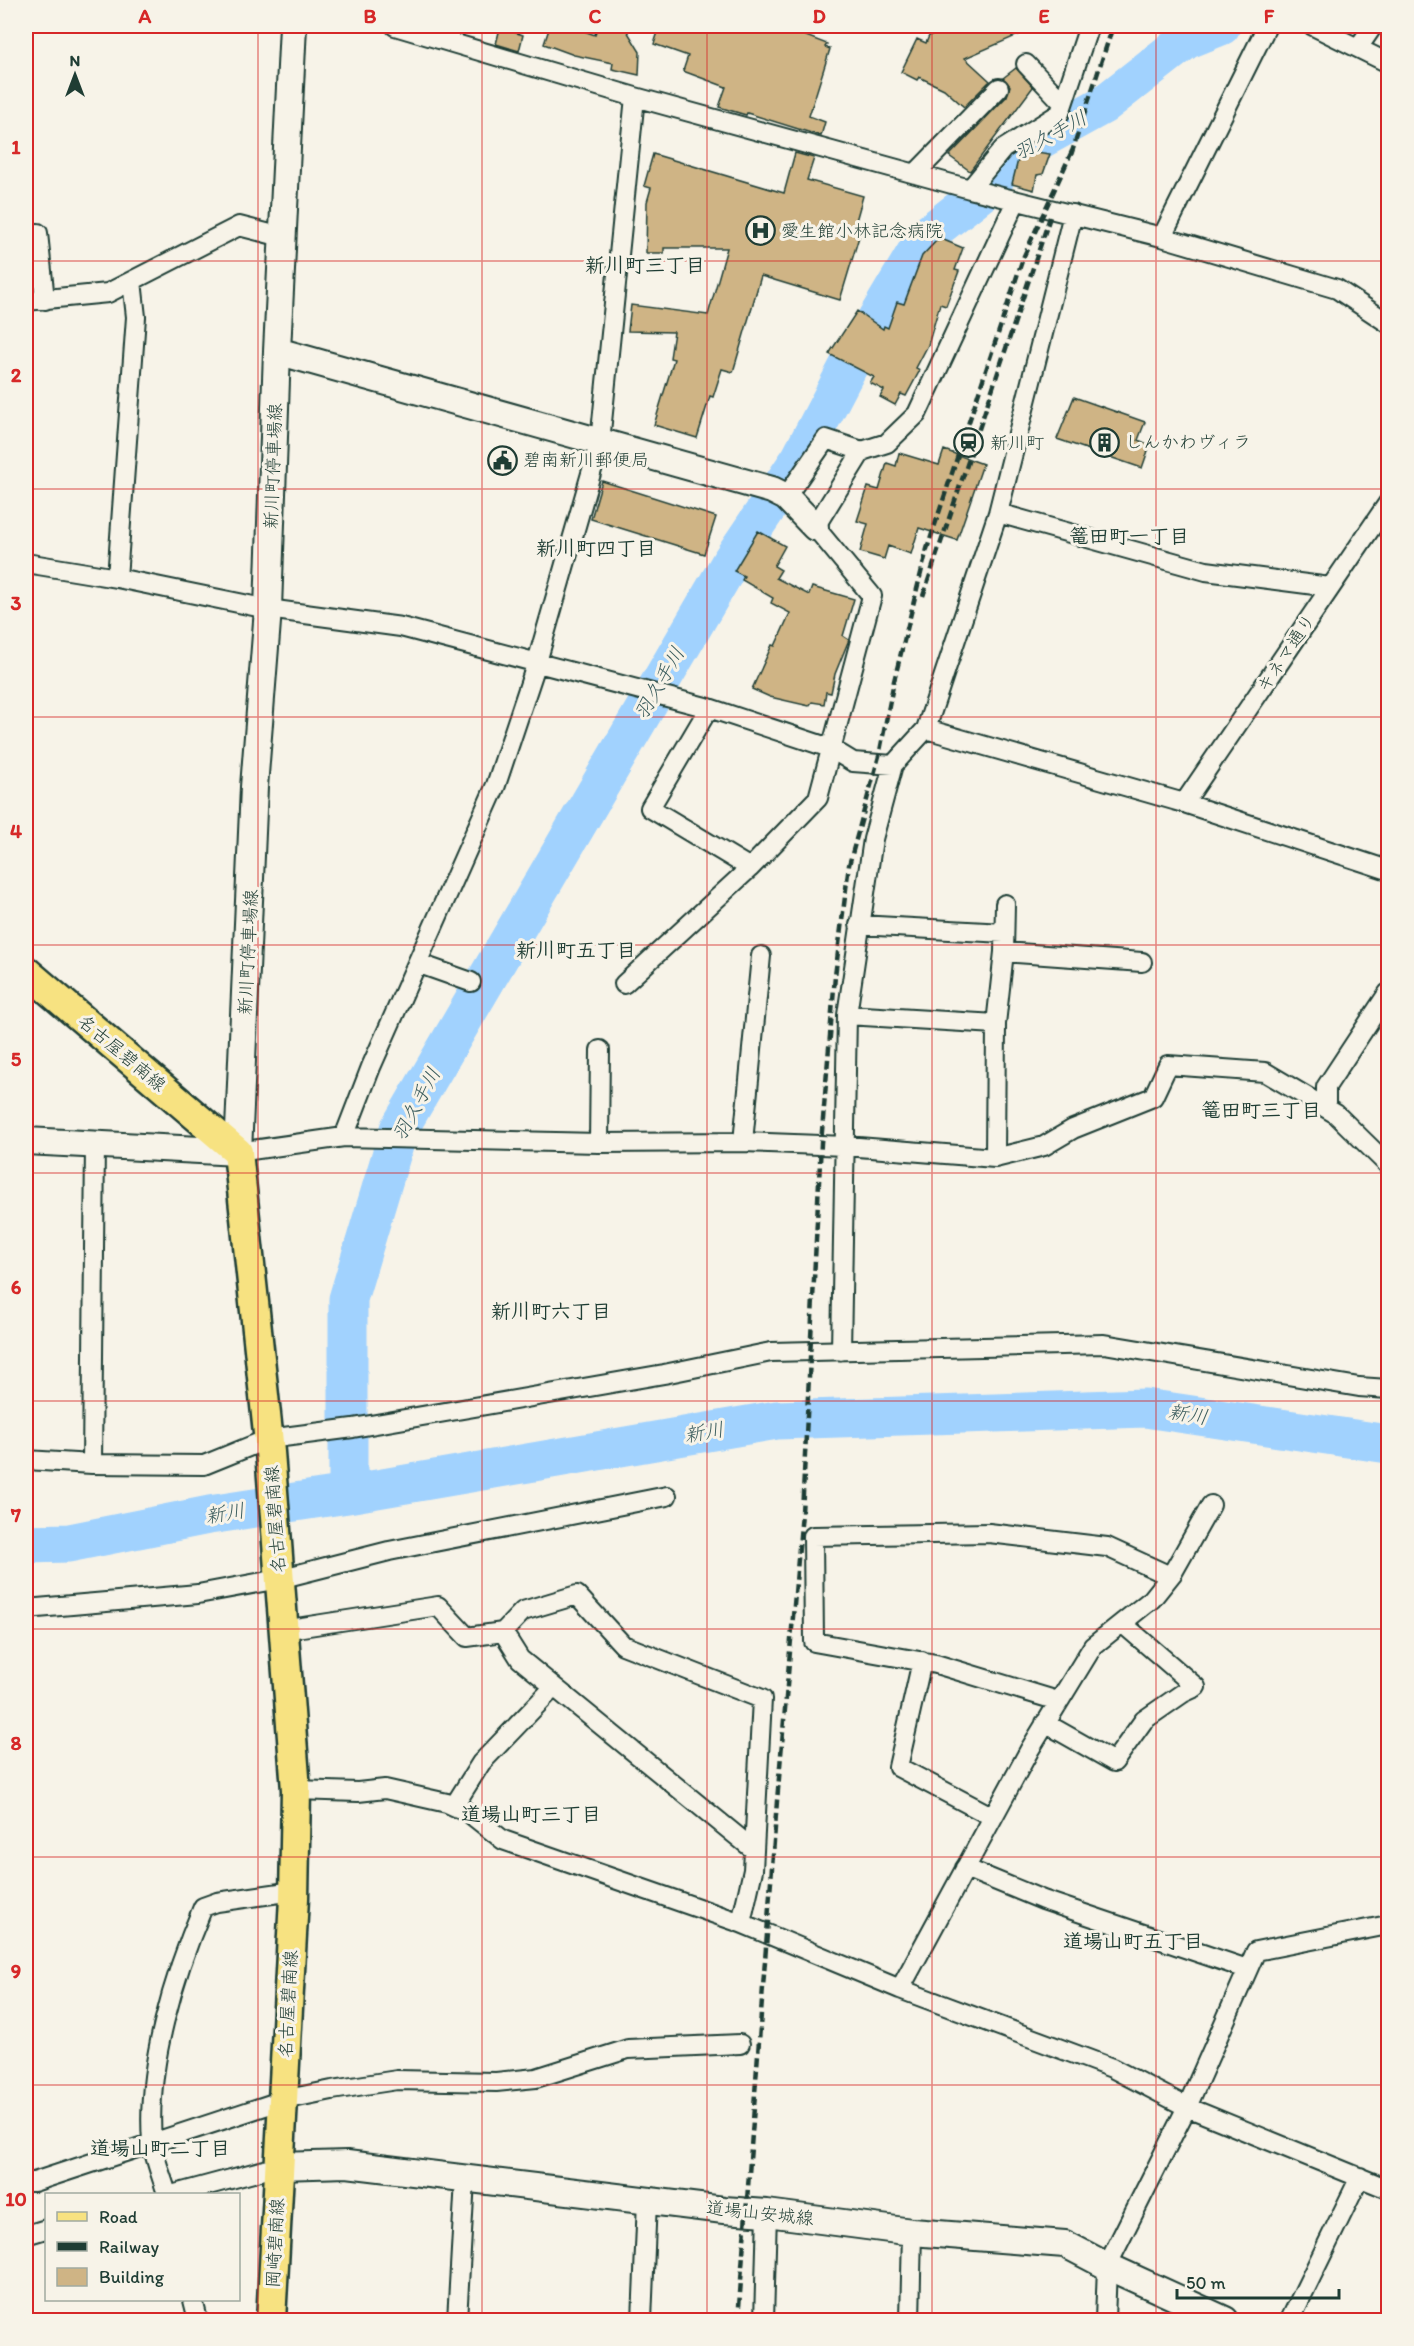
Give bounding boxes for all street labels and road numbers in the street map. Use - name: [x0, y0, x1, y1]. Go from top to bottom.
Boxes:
- street label: 新川町停車場線: [260, 403, 286, 529]
- street label: キネマ通り: [1252, 610, 1320, 696]
- street label: 新川町停車場線: [234, 889, 262, 1015]
- street label: 名古屋碧南線: [74, 1010, 170, 1096]
- street label: 名古屋碧南線: [260, 1464, 290, 1574]
- street label: 名古屋碧南線: [274, 1949, 302, 2059]
- street label: 道場山安城線: [705, 2196, 815, 2230]
- street label: 岡崎碧南線: [262, 2197, 288, 2289]

